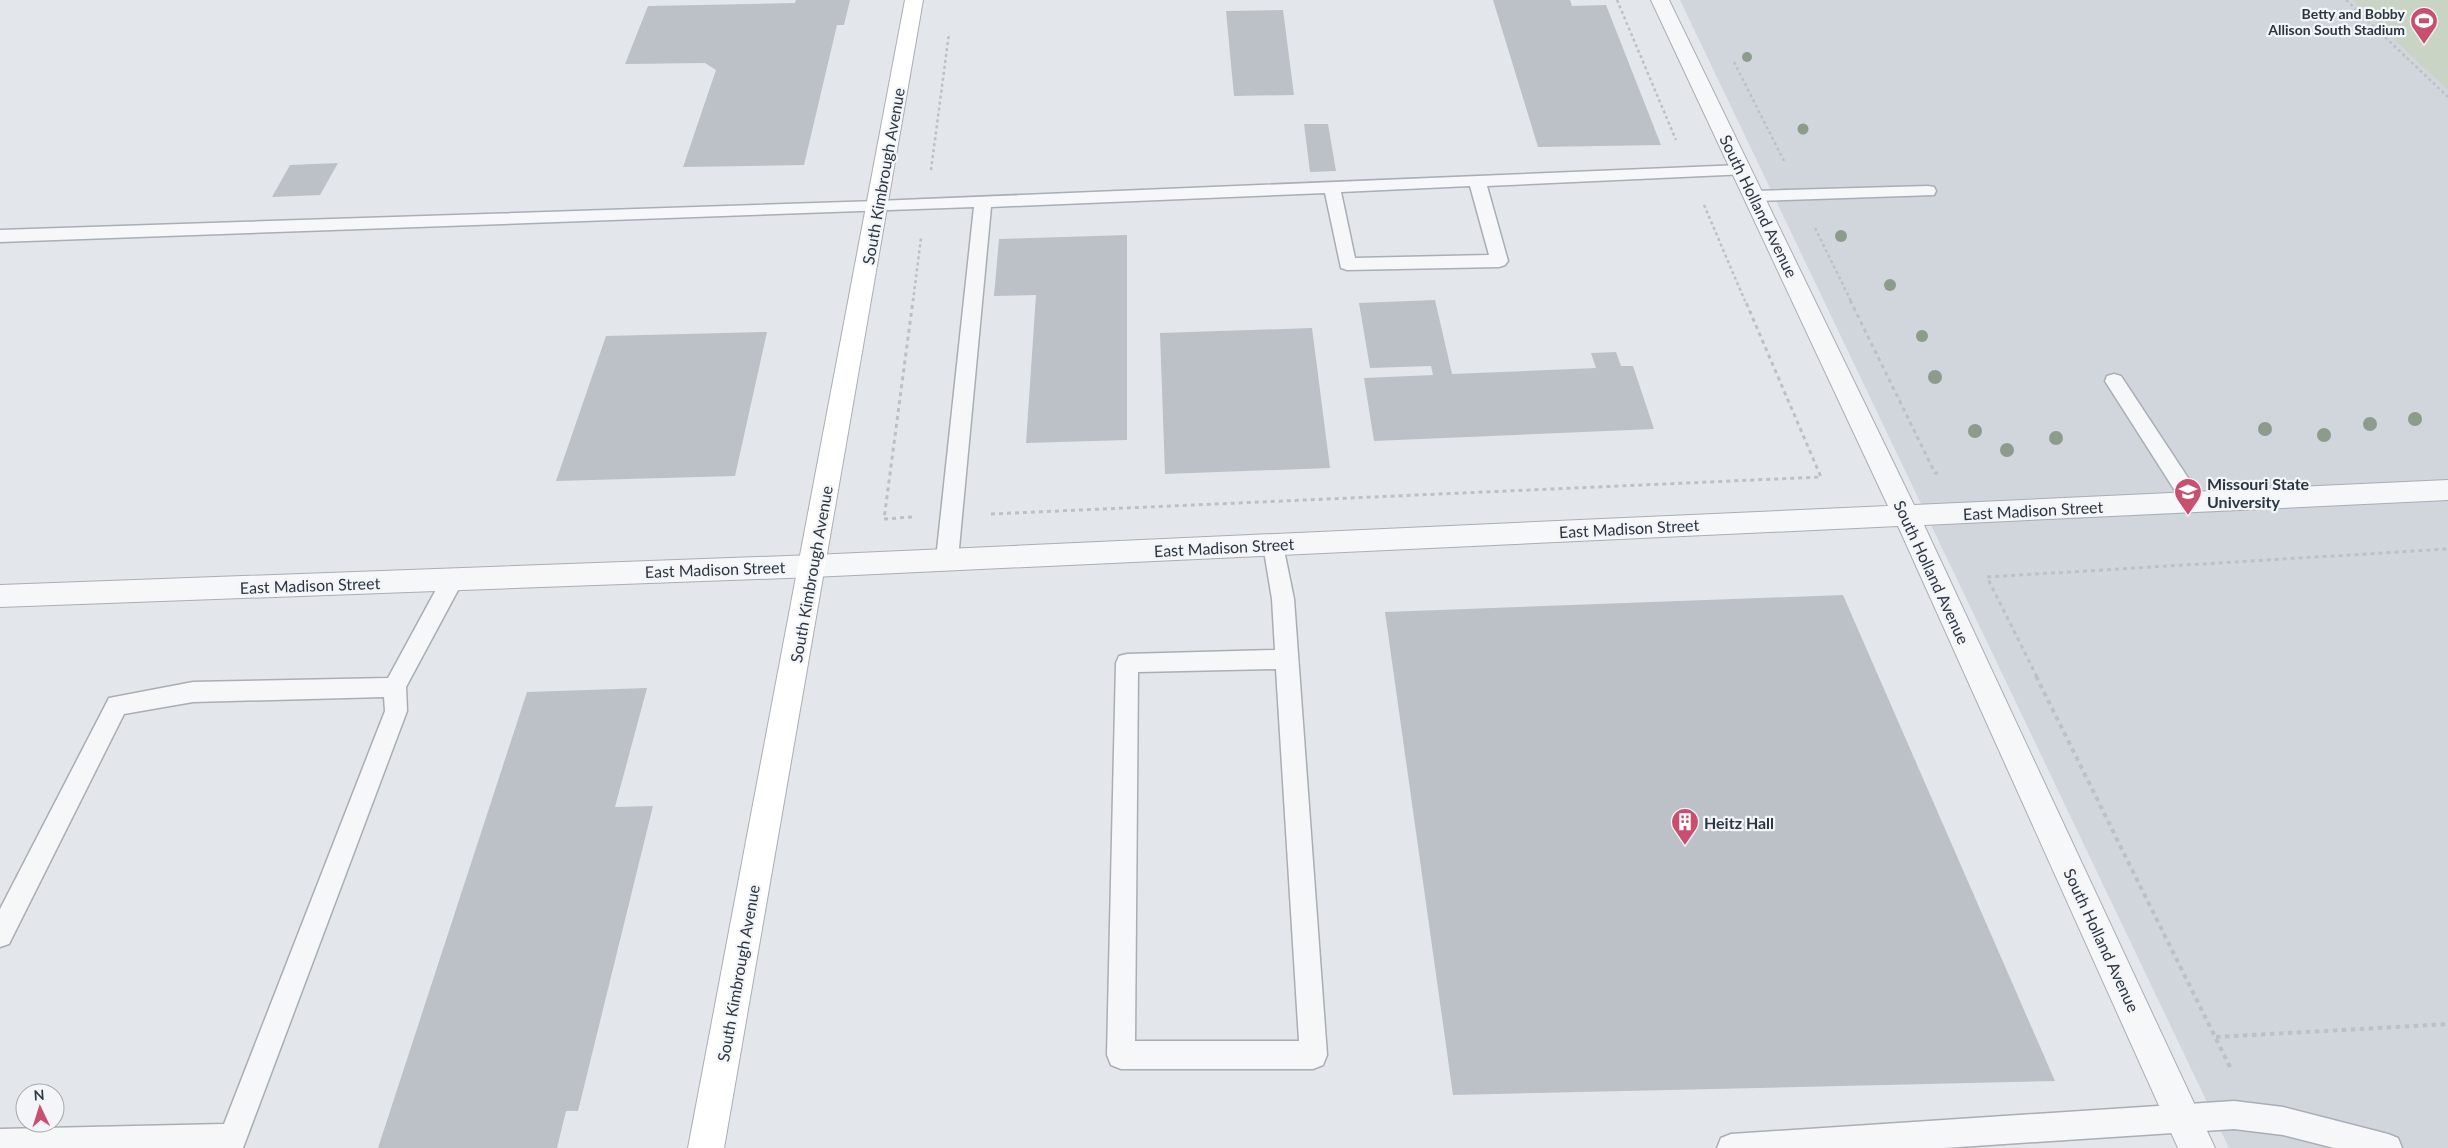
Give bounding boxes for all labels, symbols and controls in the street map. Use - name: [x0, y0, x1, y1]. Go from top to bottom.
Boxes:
- place label: Betty and Bobby Allison South Stadium: [2267, 5, 2406, 38]
- sports icon: Betty and Bobby Allison South Stadium: [2409, 6, 2439, 45]
- street label: South Kimbrough Avenue: [858, 86, 908, 266]
- street label: South Holland Avenue: [1716, 132, 1802, 280]
- place label: Missouri State University: [2207, 474, 2310, 511]
- school or university icon: Missouri State University: [2173, 477, 2203, 516]
- street label: South Kimbrough Avenue: [786, 484, 836, 664]
- street label: South Holland Avenue: [1890, 497, 1974, 647]
- street label: East Madison Street: [1962, 497, 2104, 523]
- street label: East Madison Street: [1558, 515, 1700, 541]
- street label: East Madison Street: [1153, 534, 1295, 560]
- street label: East Madison Street: [645, 557, 786, 581]
- street label: East Madison Street: [240, 573, 381, 597]
- building icon: Heitz Hall: [1670, 807, 1700, 846]
- place label: Heitz Hall: [1704, 813, 1774, 832]
- street label: South Holland Avenue: [2060, 865, 2144, 1015]
- street label: South Kimbrough Avenue: [713, 883, 763, 1063]
- north arrow: [15, 1083, 65, 1133]
- text: N: [33, 1086, 45, 1103]

